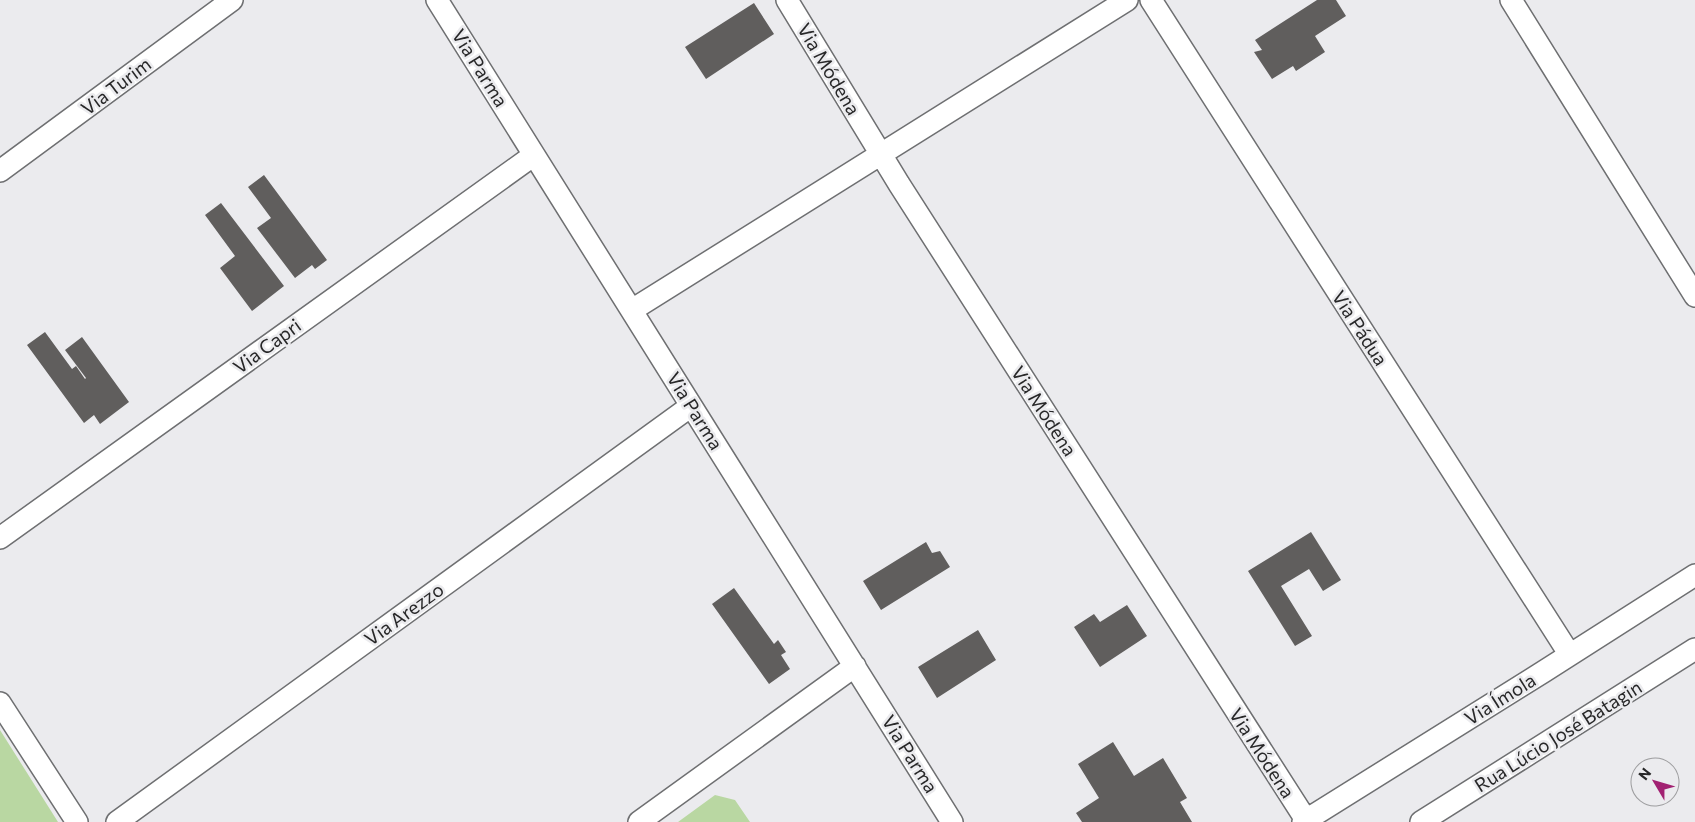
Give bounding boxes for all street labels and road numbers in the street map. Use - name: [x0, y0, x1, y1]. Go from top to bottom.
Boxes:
- street label: Via Módena: [793, 19, 866, 119]
- street label: Via Parma: [447, 25, 513, 111]
- street label: Via Turim: [76, 52, 155, 119]
- street label: Via Pádua: [1328, 286, 1393, 370]
- street label: Via Capri: [228, 313, 305, 378]
- street label: Via Módena: [1007, 361, 1082, 460]
- street label: Via Parma: [662, 368, 728, 454]
- street label: Via Arezzo: [360, 577, 448, 650]
- street label: Via Ímola: [1460, 668, 1540, 729]
- street label: Rua Lúcio José Batagin: [1470, 675, 1645, 796]
- street label: Via Módena: [1225, 703, 1300, 802]
- street label: Via Parma: [877, 711, 943, 797]

